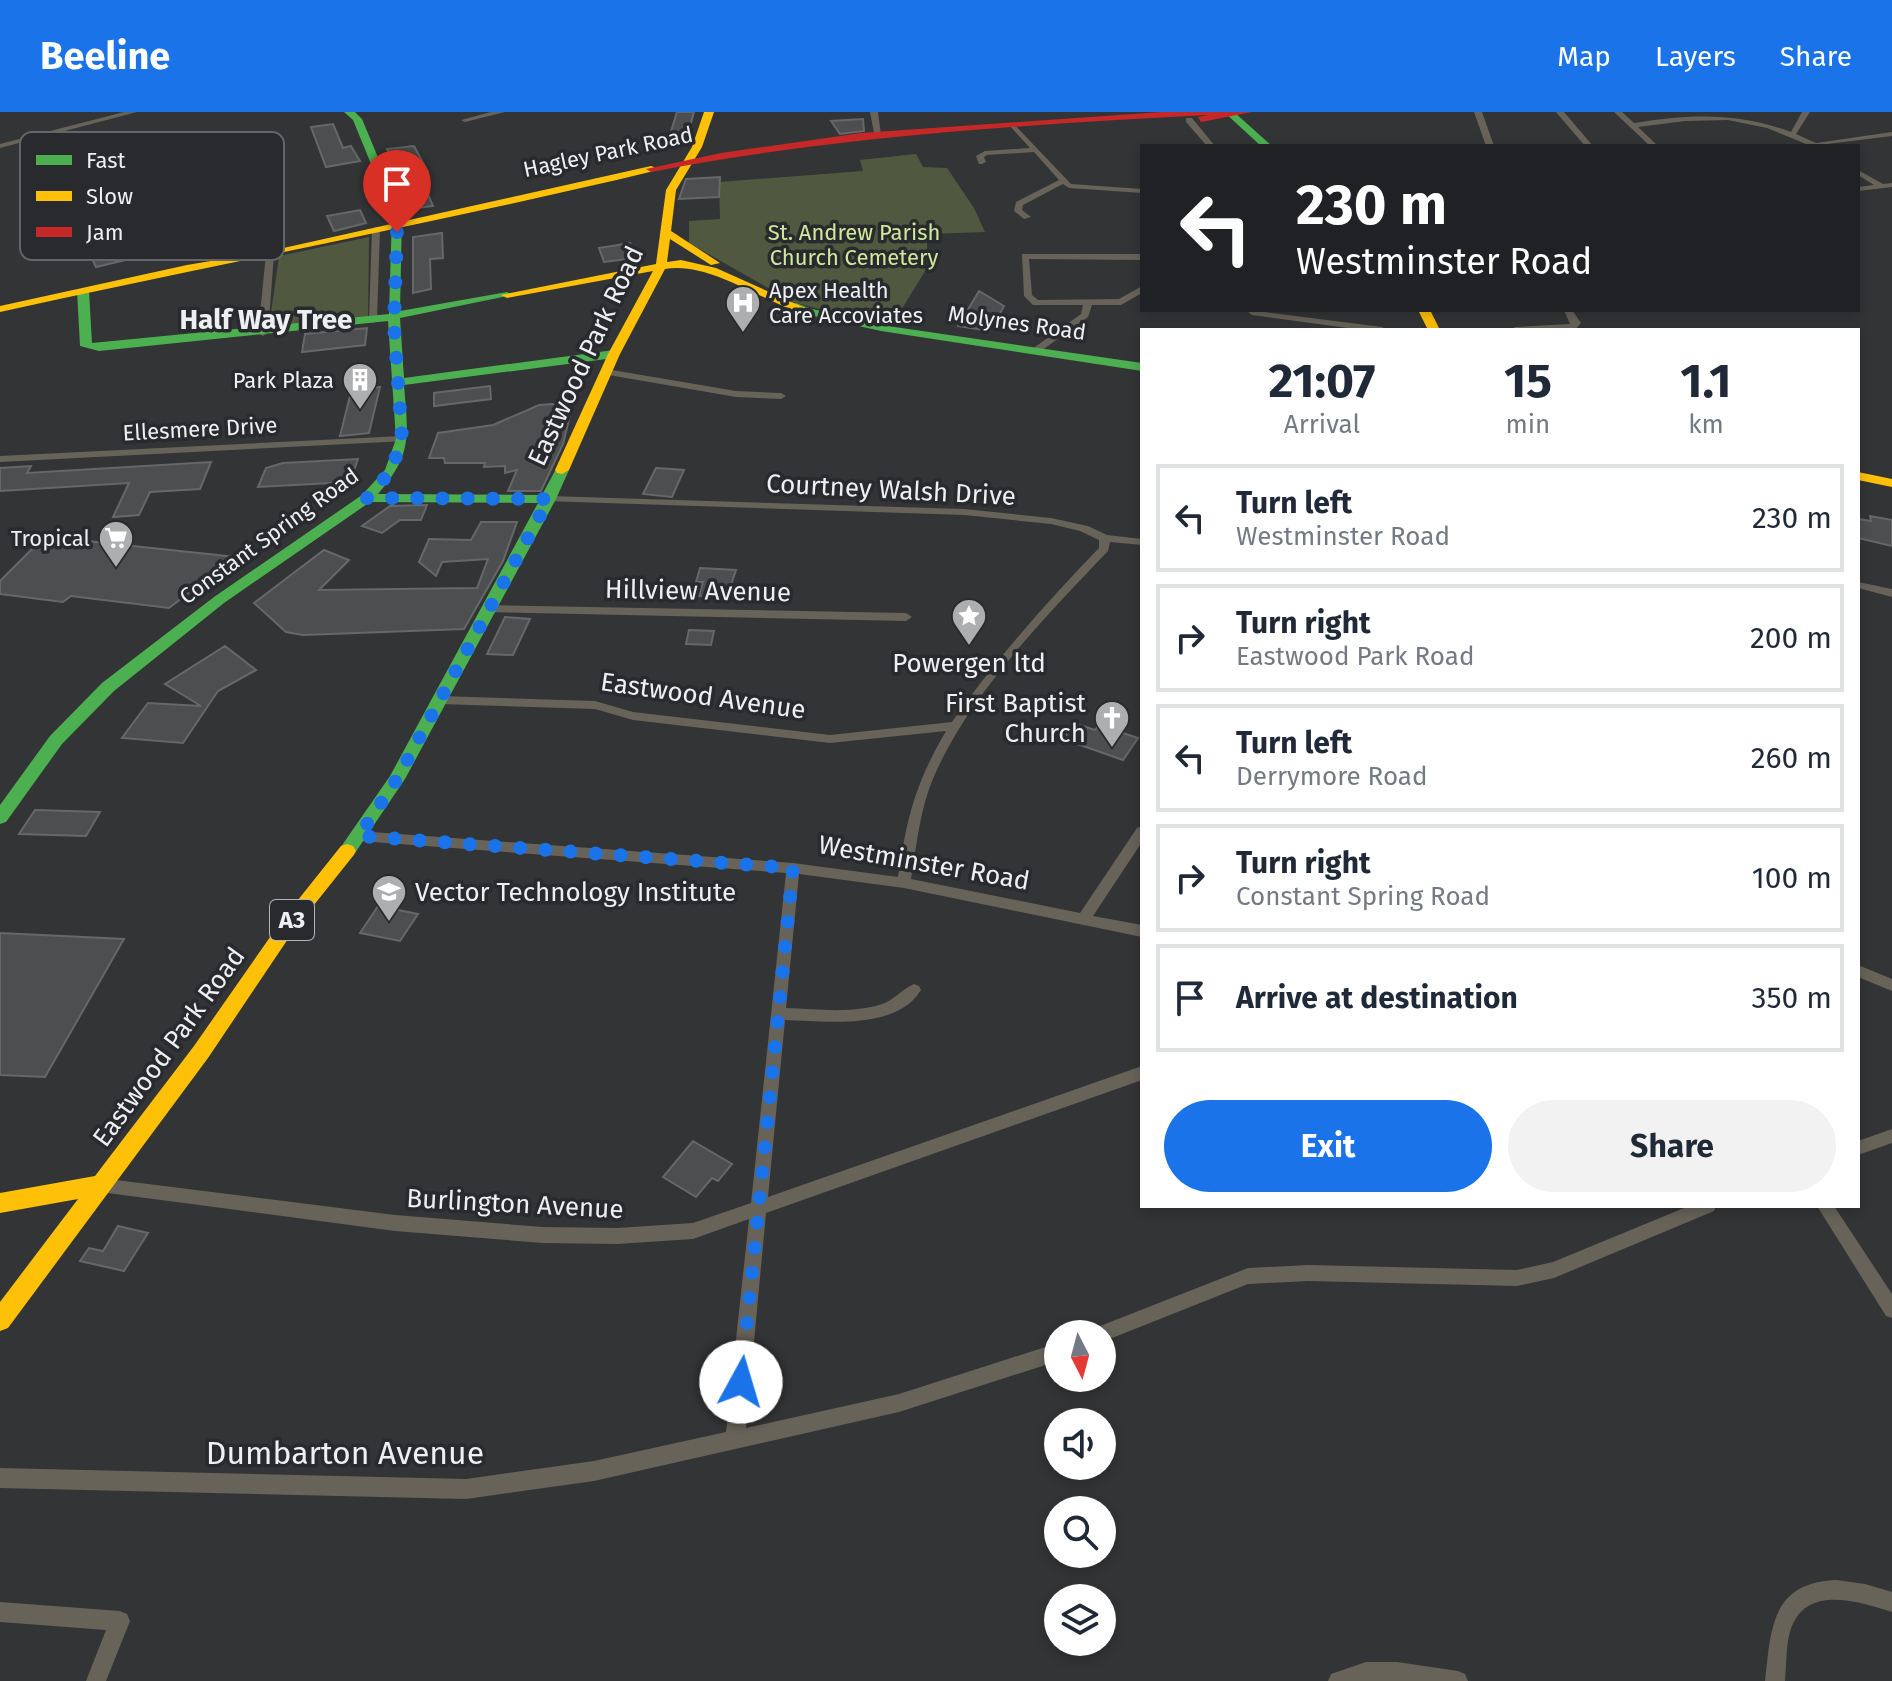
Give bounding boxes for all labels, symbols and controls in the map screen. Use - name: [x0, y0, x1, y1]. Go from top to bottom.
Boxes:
- text: Beeline: [40, 33, 170, 79]
- text: Map: [1557, 40, 1611, 73]
- text: Layers: [1655, 40, 1736, 73]
- text: Share: [1780, 40, 1852, 73]
- street label: Hagley Park Road: [521, 121, 695, 183]
- legend: [20, 132, 284, 260]
- text: Fast: [86, 147, 126, 174]
- pin: [363, 150, 431, 232]
- icon: arrive: [375, 162, 419, 206]
- text: 230 m: [1296, 172, 1447, 239]
- icon: left: [1164, 176, 1268, 280]
- text: Slow: [86, 183, 133, 210]
- text: Jam: [86, 219, 124, 246]
- park label: St. Andrew Parish Church Cemetery: [768, 219, 940, 271]
- text: Westminster Road: [1296, 240, 1592, 284]
- street label: Eastwood Park Road: [522, 241, 650, 471]
- place label: Apex Health Care Accoviates: [769, 277, 923, 329]
- hospital icon: Apex Health Care Accoviates: [724, 284, 762, 334]
- street label: Molynes Road: [946, 300, 1088, 346]
- district label: Half Way Tree: [179, 303, 353, 336]
- text: 21:07: [1268, 352, 1376, 410]
- text: 15: [1504, 352, 1552, 410]
- text: 1.1: [1680, 352, 1732, 410]
- building icon: Park Plaza: [341, 361, 379, 411]
- place label: Park Plaza: [233, 367, 334, 394]
- text: Arrival: [1284, 409, 1360, 440]
- text: min: [1506, 409, 1550, 440]
- text: km: [1688, 409, 1724, 440]
- street label: Ellesmere Drive: [122, 411, 278, 447]
- street label: Constant Spring Road: [174, 462, 364, 610]
- street label: Courtney Walsh Drive: [765, 468, 1017, 512]
- text: Turn left: [1236, 485, 1352, 521]
- icon: left: [1168, 496, 1212, 540]
- text: 230 m: [1752, 500, 1832, 536]
- supermarket icon: Tropical: [97, 519, 135, 569]
- text: Westminster Road: [1236, 521, 1450, 552]
- place label: Tropical: [11, 525, 90, 552]
- street label: Hillview Avenue: [605, 574, 791, 608]
- place icon: Powergen ltd: [950, 597, 988, 647]
- text: Turn right: [1236, 605, 1371, 641]
- icon: right: [1168, 616, 1212, 660]
- text: 200 m: [1750, 620, 1832, 656]
- text: Eastwood Park Road: [1236, 641, 1474, 672]
- place label: Powergen ltd: [892, 648, 1046, 679]
- street label: Eastwood Avenue: [598, 666, 808, 726]
- place label: First Baptist Church: [945, 688, 1087, 749]
- church icon: First Baptist Church: [1093, 699, 1131, 749]
- text: Turn left: [1236, 725, 1352, 761]
- icon: left: [1168, 736, 1212, 780]
- text: 260 m: [1751, 740, 1832, 776]
- text: Derrymore Road: [1236, 761, 1428, 792]
- street label: Westminster Road: [816, 829, 1032, 897]
- text: Turn right: [1236, 845, 1371, 881]
- icon: right: [1168, 856, 1212, 900]
- text: 100 m: [1752, 860, 1832, 896]
- school or university icon: Vector Technology Institute: [370, 873, 408, 923]
- place label: Vector Technology Institute: [415, 877, 736, 908]
- text: Constant Spring Road: [1236, 881, 1490, 912]
- road number: A3: [270, 900, 314, 940]
- street label: Eastwood Park Road: [86, 941, 252, 1153]
- icon: arrive: [1168, 976, 1212, 1020]
- text: Arrive at destination: [1236, 980, 1518, 1016]
- text: 350 m: [1752, 980, 1832, 1016]
- button: Exit: [1164, 1100, 1492, 1192]
- button: Share: [1508, 1100, 1836, 1192]
- street label: Burlington Avenue: [406, 1183, 624, 1225]
- north arrow: [1044, 1320, 1116, 1392]
- map controls: [1044, 1320, 1116, 1656]
- position arrow: [699, 1340, 783, 1424]
- button: sound: [1044, 1408, 1116, 1480]
- street label: Dumbarton Avenue: [206, 1434, 484, 1472]
- button: search: [1044, 1496, 1116, 1568]
- button: layers: [1044, 1584, 1116, 1656]

